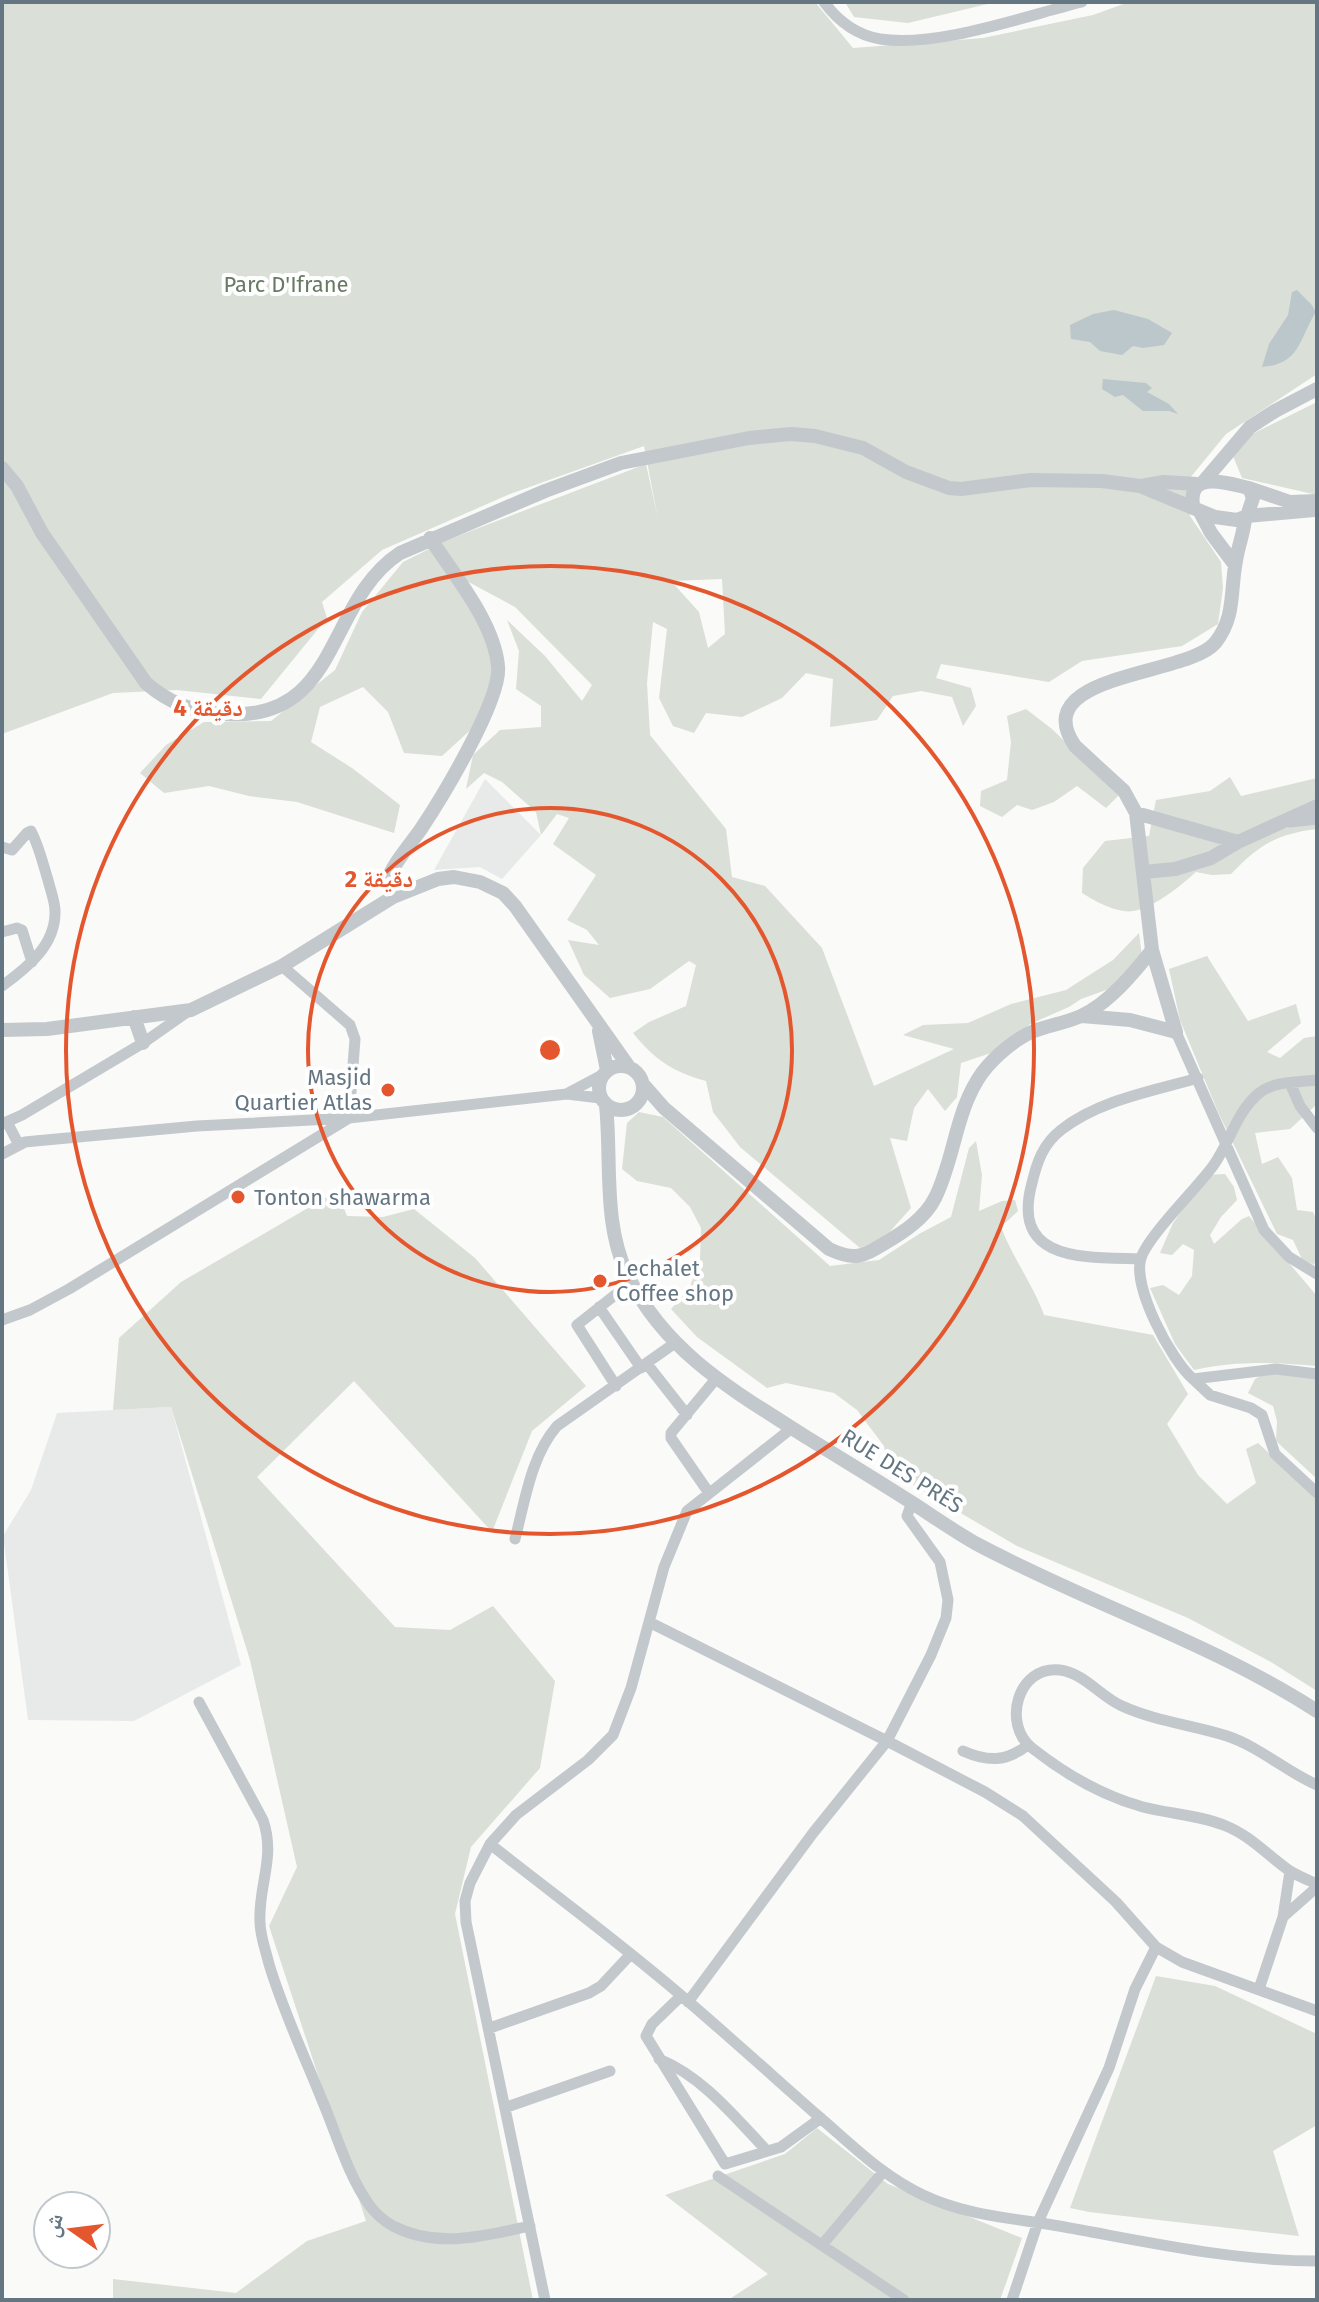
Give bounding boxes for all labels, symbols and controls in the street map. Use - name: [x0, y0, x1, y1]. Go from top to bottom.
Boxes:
- park label: Parc D'Ifrane: [223, 271, 349, 298]
- text: 4 دقيقة: [173, 694, 243, 722]
- text: 2 دقيقة: [345, 865, 413, 893]
- centre of rings: [536, 1036, 564, 1064]
- place label: Masjid Quartier Atlas: [234, 1064, 372, 1116]
- marker: Masjid Quartier Atlas: [379, 1081, 397, 1099]
- place label: Tonton shawarma: [254, 1184, 431, 1211]
- marker: Tonton shawarma: [229, 1188, 247, 1206]
- place label: Lechalet Coffee shop: [616, 1255, 734, 1307]
- marker: Lechalet Coffee shop: [591, 1272, 609, 1290]
- street label: RUE DES PRÉS: [836, 1423, 968, 1519]
- north arrow: [32, 2190, 112, 2270]
- text: ش: [37, 2211, 69, 2240]

